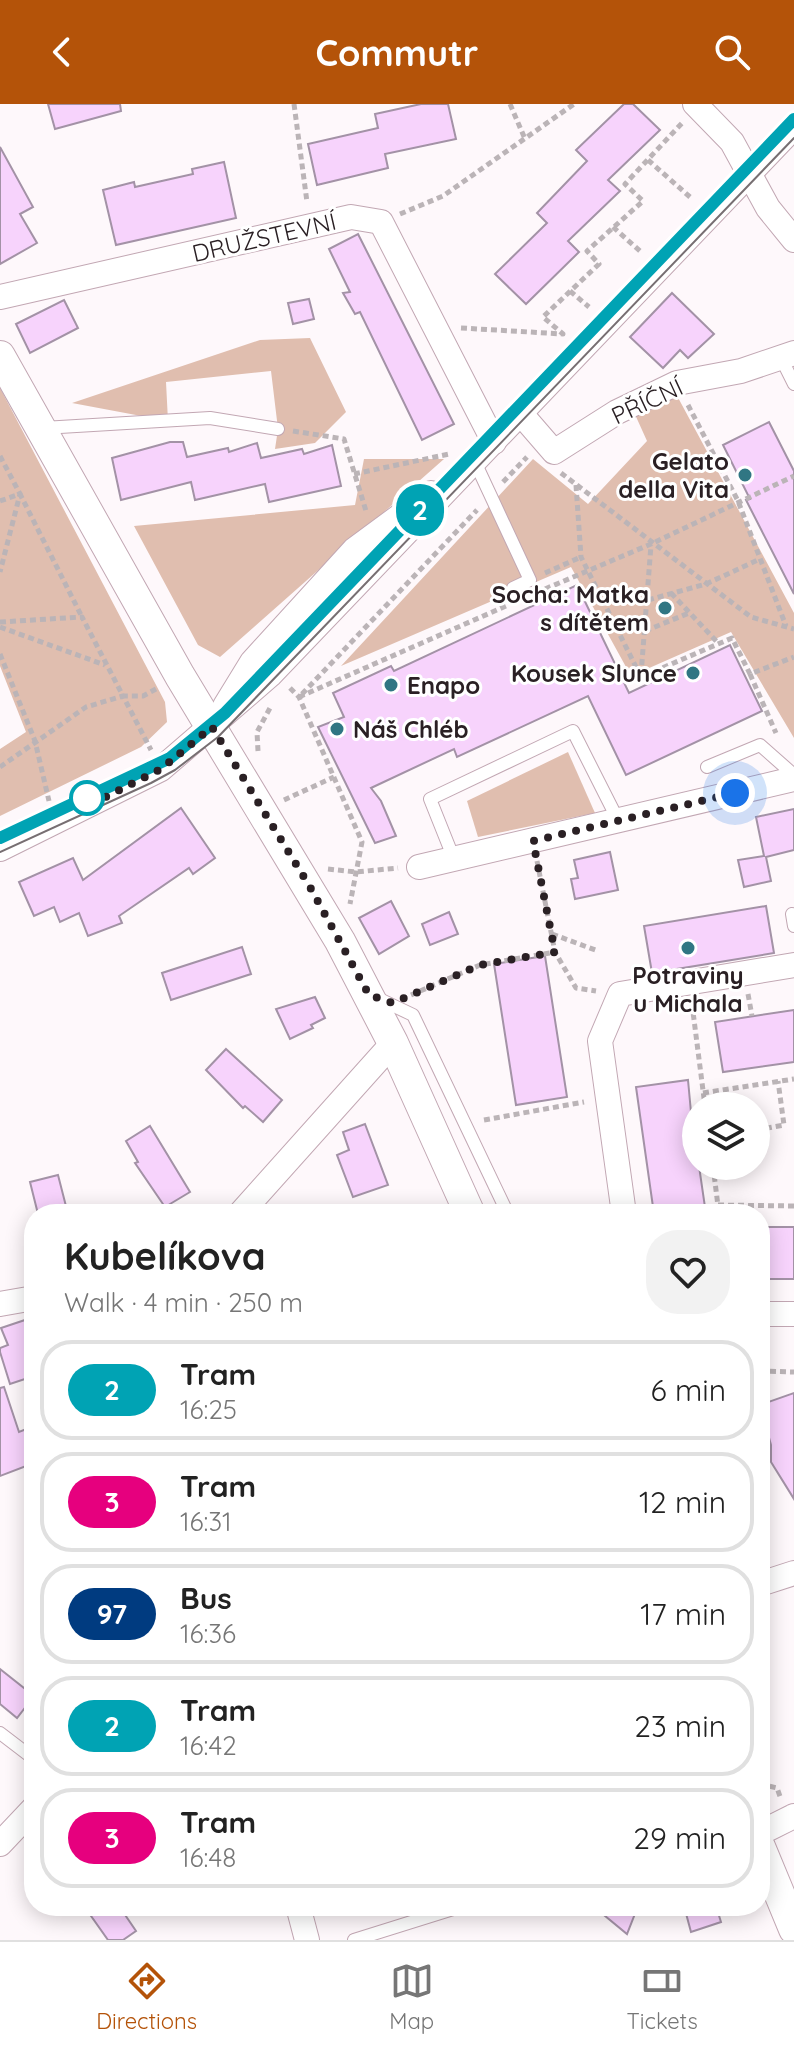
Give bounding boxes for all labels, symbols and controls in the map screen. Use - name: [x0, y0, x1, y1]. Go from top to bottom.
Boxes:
- icon: back: [40, 30, 84, 74]
- text: Commutr: [316, 30, 478, 75]
- icon: search: [710, 30, 754, 74]
- street label: DRUŽSTEVNÍ: [189, 206, 340, 268]
- street label: PŘÍČNÍ: [606, 371, 688, 431]
- place label: Gelato della Vita: [618, 446, 729, 504]
- marker: Gelato della Vita: [736, 466, 754, 484]
- line badge: 2: [394, 484, 446, 536]
- text: 2: [412, 492, 428, 527]
- place label: Socha: Matka s dítětem: [492, 579, 649, 637]
- marker: Socha: Matka s dítětem: [656, 599, 674, 617]
- place label: Kousek Slunce: [511, 658, 677, 688]
- marker: Kousek Slunce: [684, 664, 702, 682]
- place label: Enapo: [407, 670, 480, 700]
- marker: Enapo: [382, 676, 400, 694]
- place label: Náš Chléb: [353, 714, 469, 744]
- marker: Náš Chléb: [328, 720, 346, 738]
- your location: [715, 773, 755, 813]
- unlabelled marker: [70, 781, 104, 815]
- marker: Potraviny u Michala: [679, 939, 697, 957]
- place label: Potraviny u Michala: [632, 960, 744, 1018]
- map controls: [682, 1092, 770, 1180]
- button: layers: [682, 1092, 770, 1180]
- button: heart: [646, 1230, 730, 1314]
- text: Kubelíkova: [64, 1232, 266, 1280]
- text: Walk · 4 min · 250 m: [64, 1286, 303, 1319]
- text: Tram: [180, 1355, 256, 1393]
- text: 6 min: [651, 1371, 726, 1409]
- text: 2: [104, 1372, 120, 1407]
- text: 16:25: [180, 1393, 237, 1426]
- text: Tram: [180, 1467, 256, 1505]
- text: 12 min: [639, 1483, 726, 1521]
- text: 3: [104, 1484, 120, 1519]
- text: 16:31: [180, 1505, 232, 1538]
- text: Bus: [180, 1579, 232, 1617]
- text: 17 min: [640, 1595, 726, 1633]
- text: 97: [97, 1596, 127, 1631]
- text: 16:36: [180, 1617, 236, 1650]
- text: Tram: [180, 1691, 256, 1729]
- text: 23 min: [634, 1707, 726, 1745]
- text: 2: [104, 1708, 120, 1743]
- text: 16:42: [180, 1729, 237, 1762]
- text: Tram: [180, 1803, 256, 1841]
- text: 29 min: [633, 1819, 726, 1857]
- text: 3: [104, 1820, 120, 1855]
- text: 16:48: [180, 1841, 236, 1874]
- tab: Directions: [96, 1959, 197, 2035]
- tab: Map: [389, 1959, 434, 2035]
- tab: Tickets: [627, 1959, 698, 2035]

